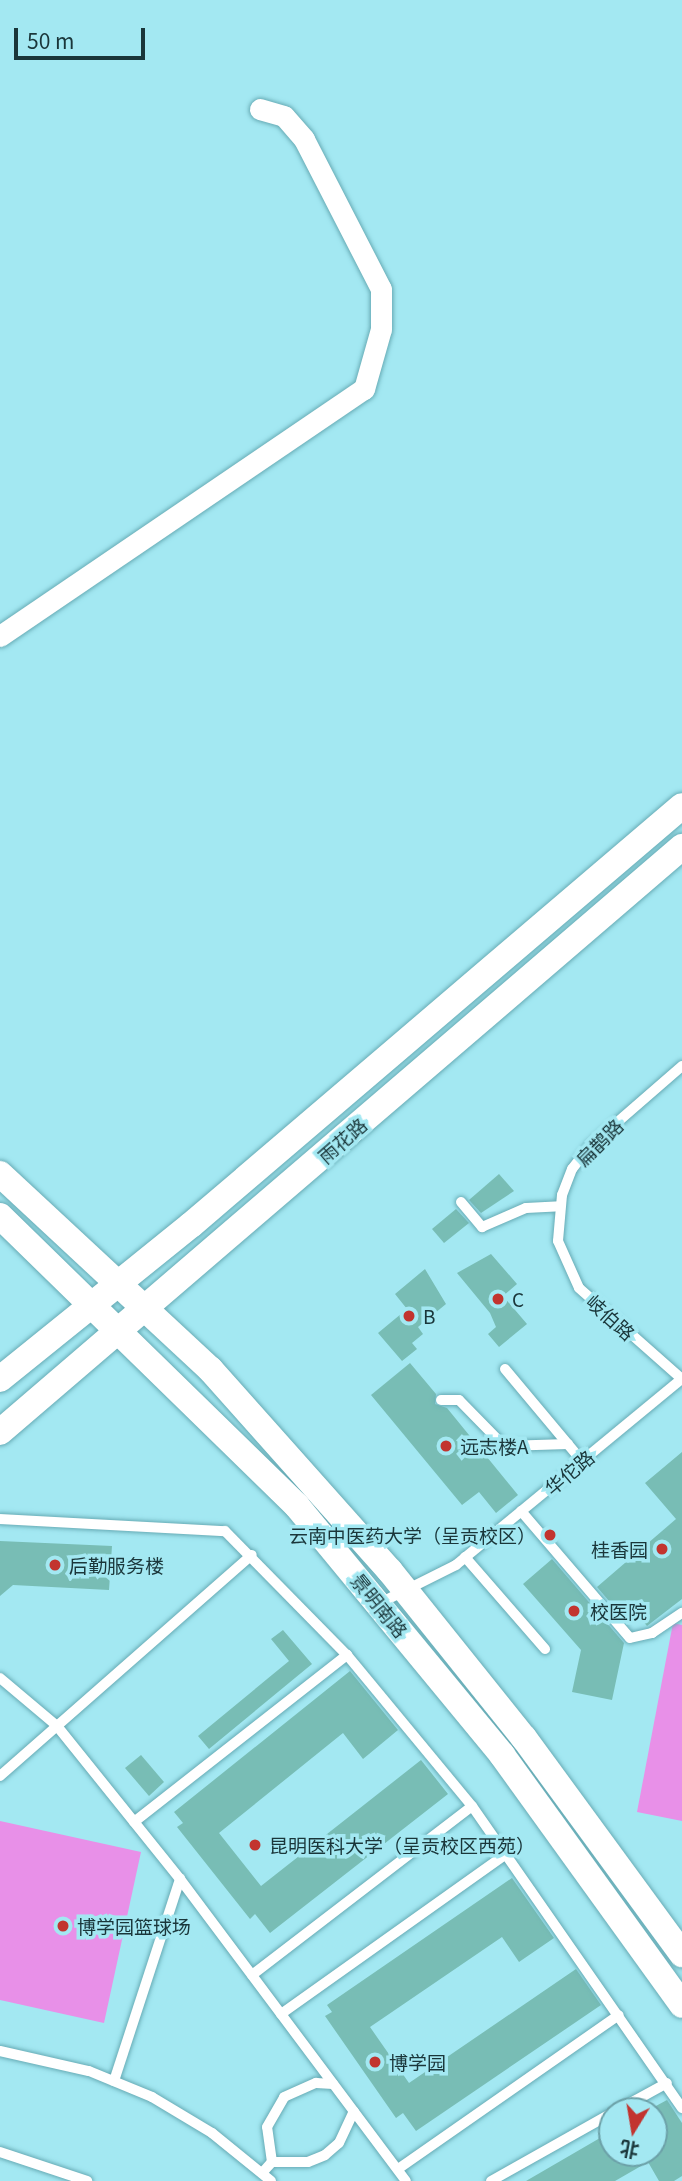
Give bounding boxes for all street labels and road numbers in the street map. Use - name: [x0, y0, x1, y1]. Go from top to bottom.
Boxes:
- street label: 雨花路: [313, 1113, 371, 1167]
- street label: 扁鹊路: [571, 1114, 627, 1170]
- street label: 岐伯路: [582, 1289, 640, 1345]
- street label: 华佗路: [540, 1445, 598, 1499]
- street label: 景明南路: [347, 1568, 413, 1642]

